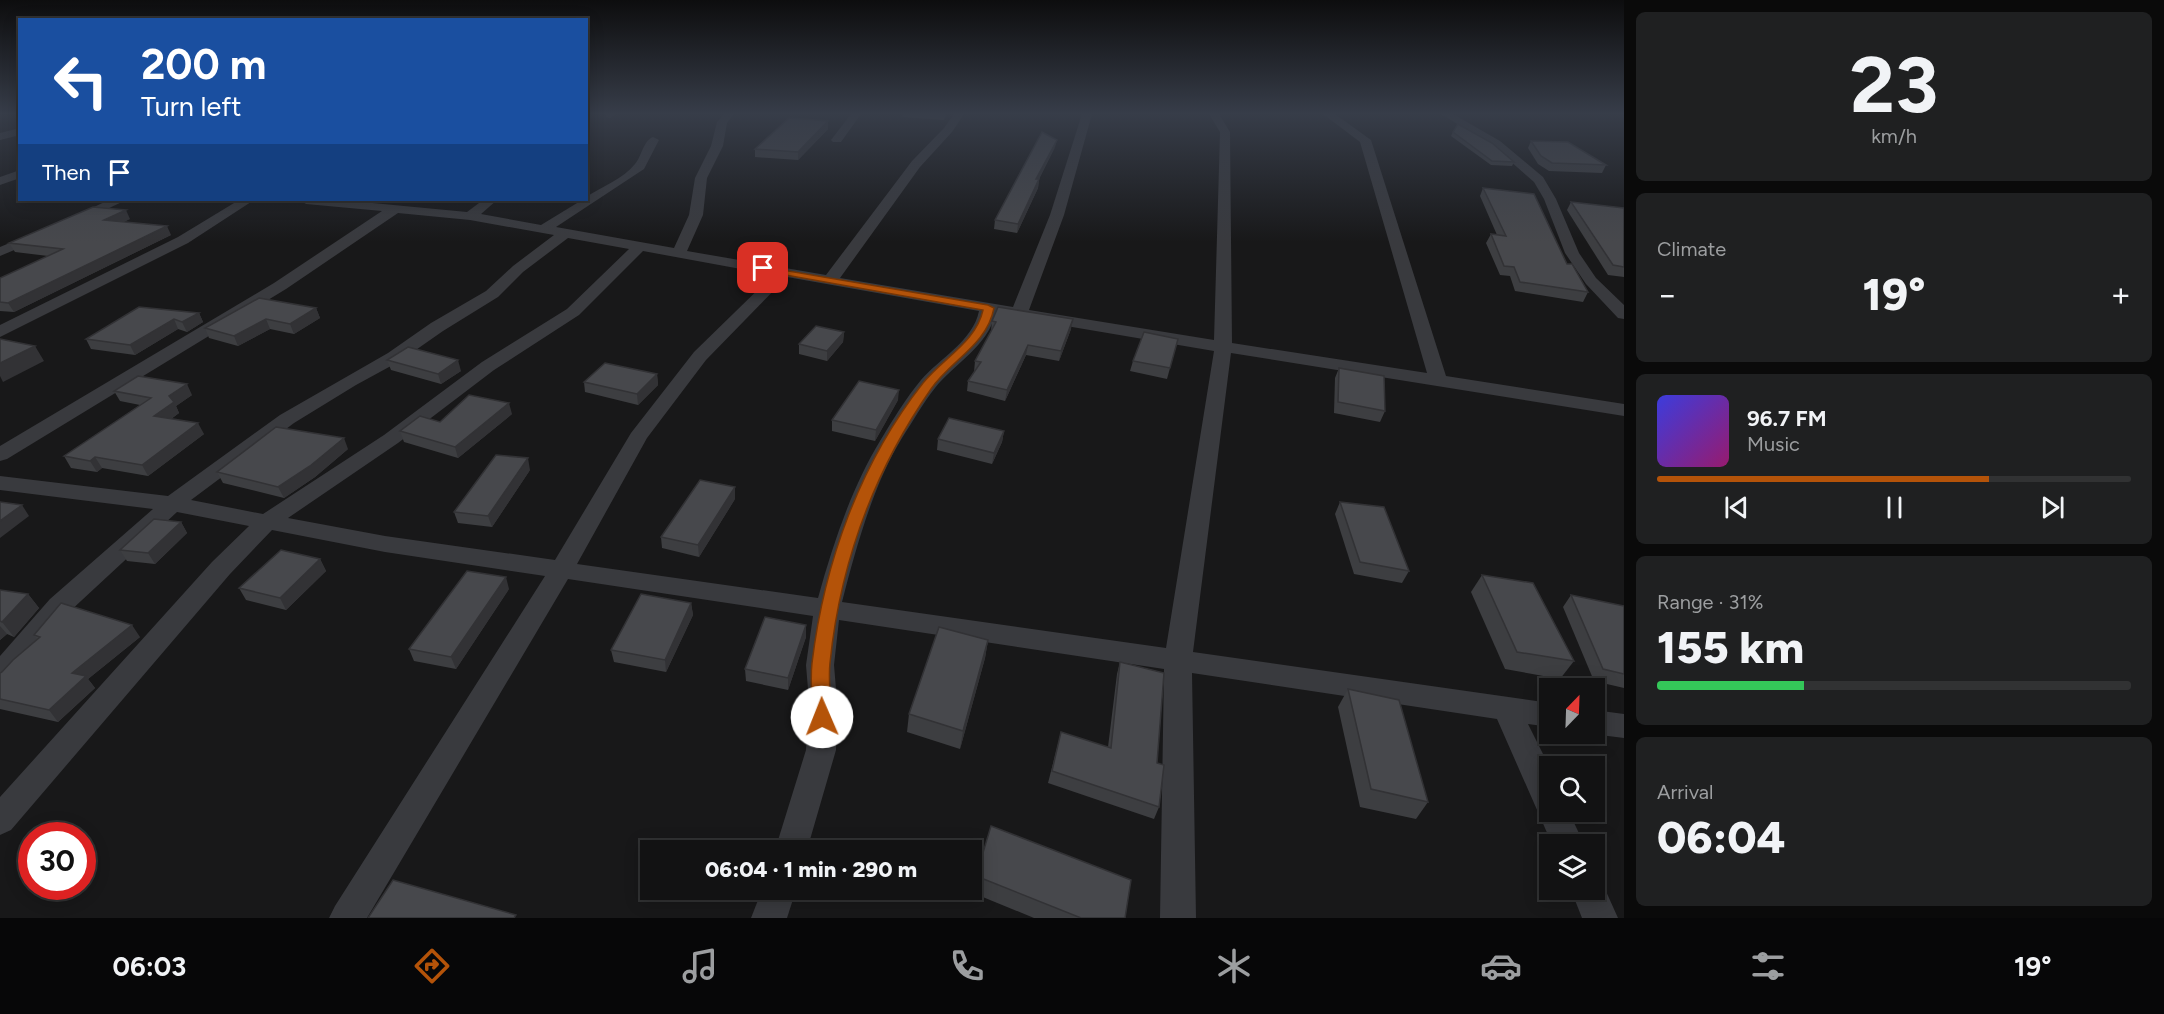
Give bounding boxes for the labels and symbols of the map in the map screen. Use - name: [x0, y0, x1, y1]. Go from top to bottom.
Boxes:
- pin: [737, 242, 788, 293]
- north arrow: [1539, 678, 1605, 744]
- position arrow: [790, 685, 854, 749]
- speed limit sign: 30: [18, 822, 96, 900]

